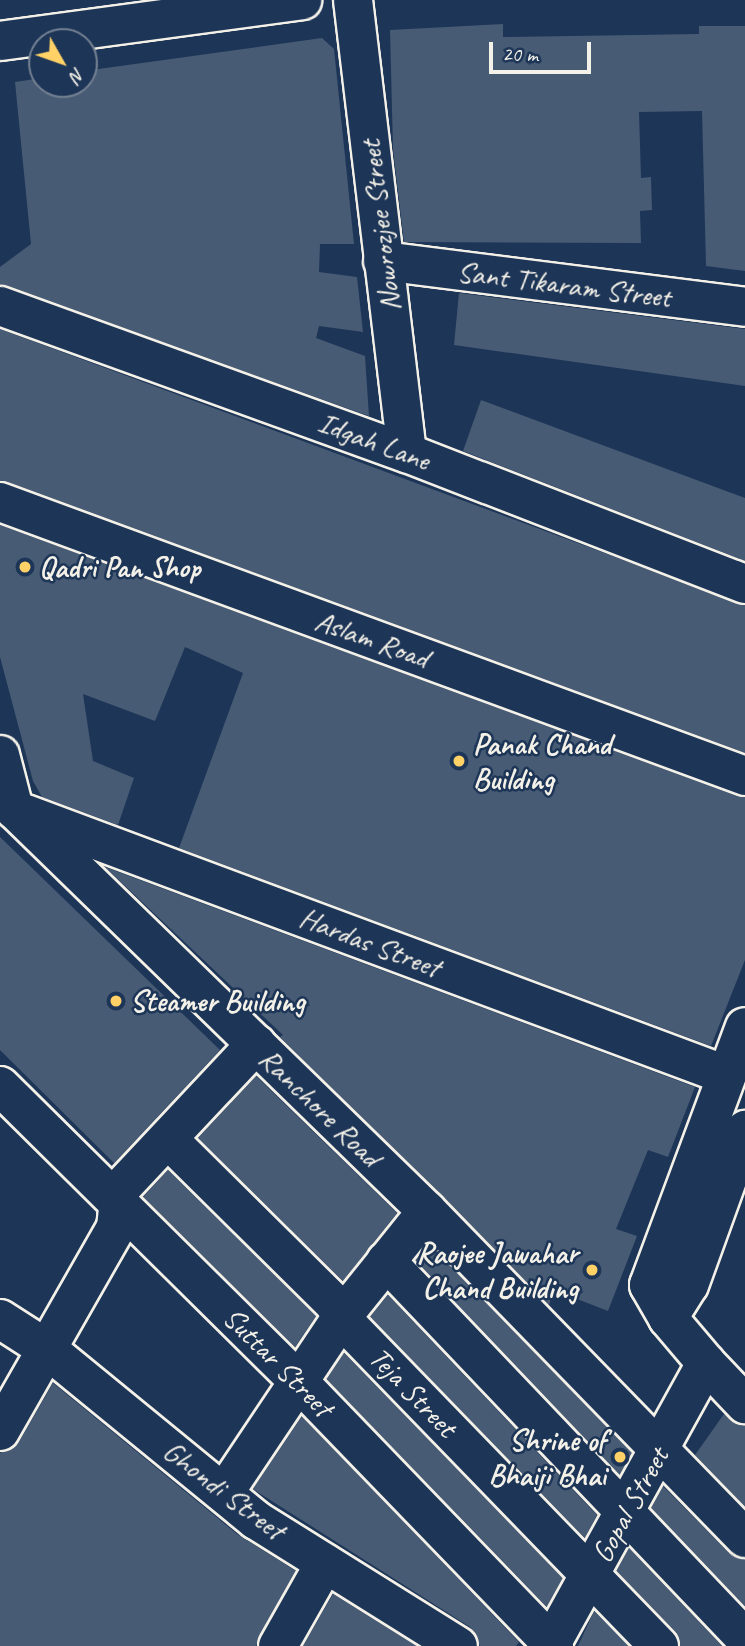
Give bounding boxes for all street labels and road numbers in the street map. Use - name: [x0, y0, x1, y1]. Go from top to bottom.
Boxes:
- street label: Nowrozjee Street: [352, 138, 408, 314]
- street label: Sant Tikaram Street: [456, 253, 672, 315]
- street label: Idgah Lane: [313, 404, 435, 478]
- street label: Aslam Road: [311, 602, 433, 676]
- street label: Hardas Street: [295, 899, 445, 985]
- street label: Ranchore Road: [252, 1040, 388, 1174]
- street label: Suttar Street: [216, 1300, 340, 1424]
- street label: Teja Street: [361, 1339, 465, 1445]
- street label: Ghondi Street: [156, 1433, 292, 1547]
- street label: Gopal Street: [584, 1441, 676, 1569]

